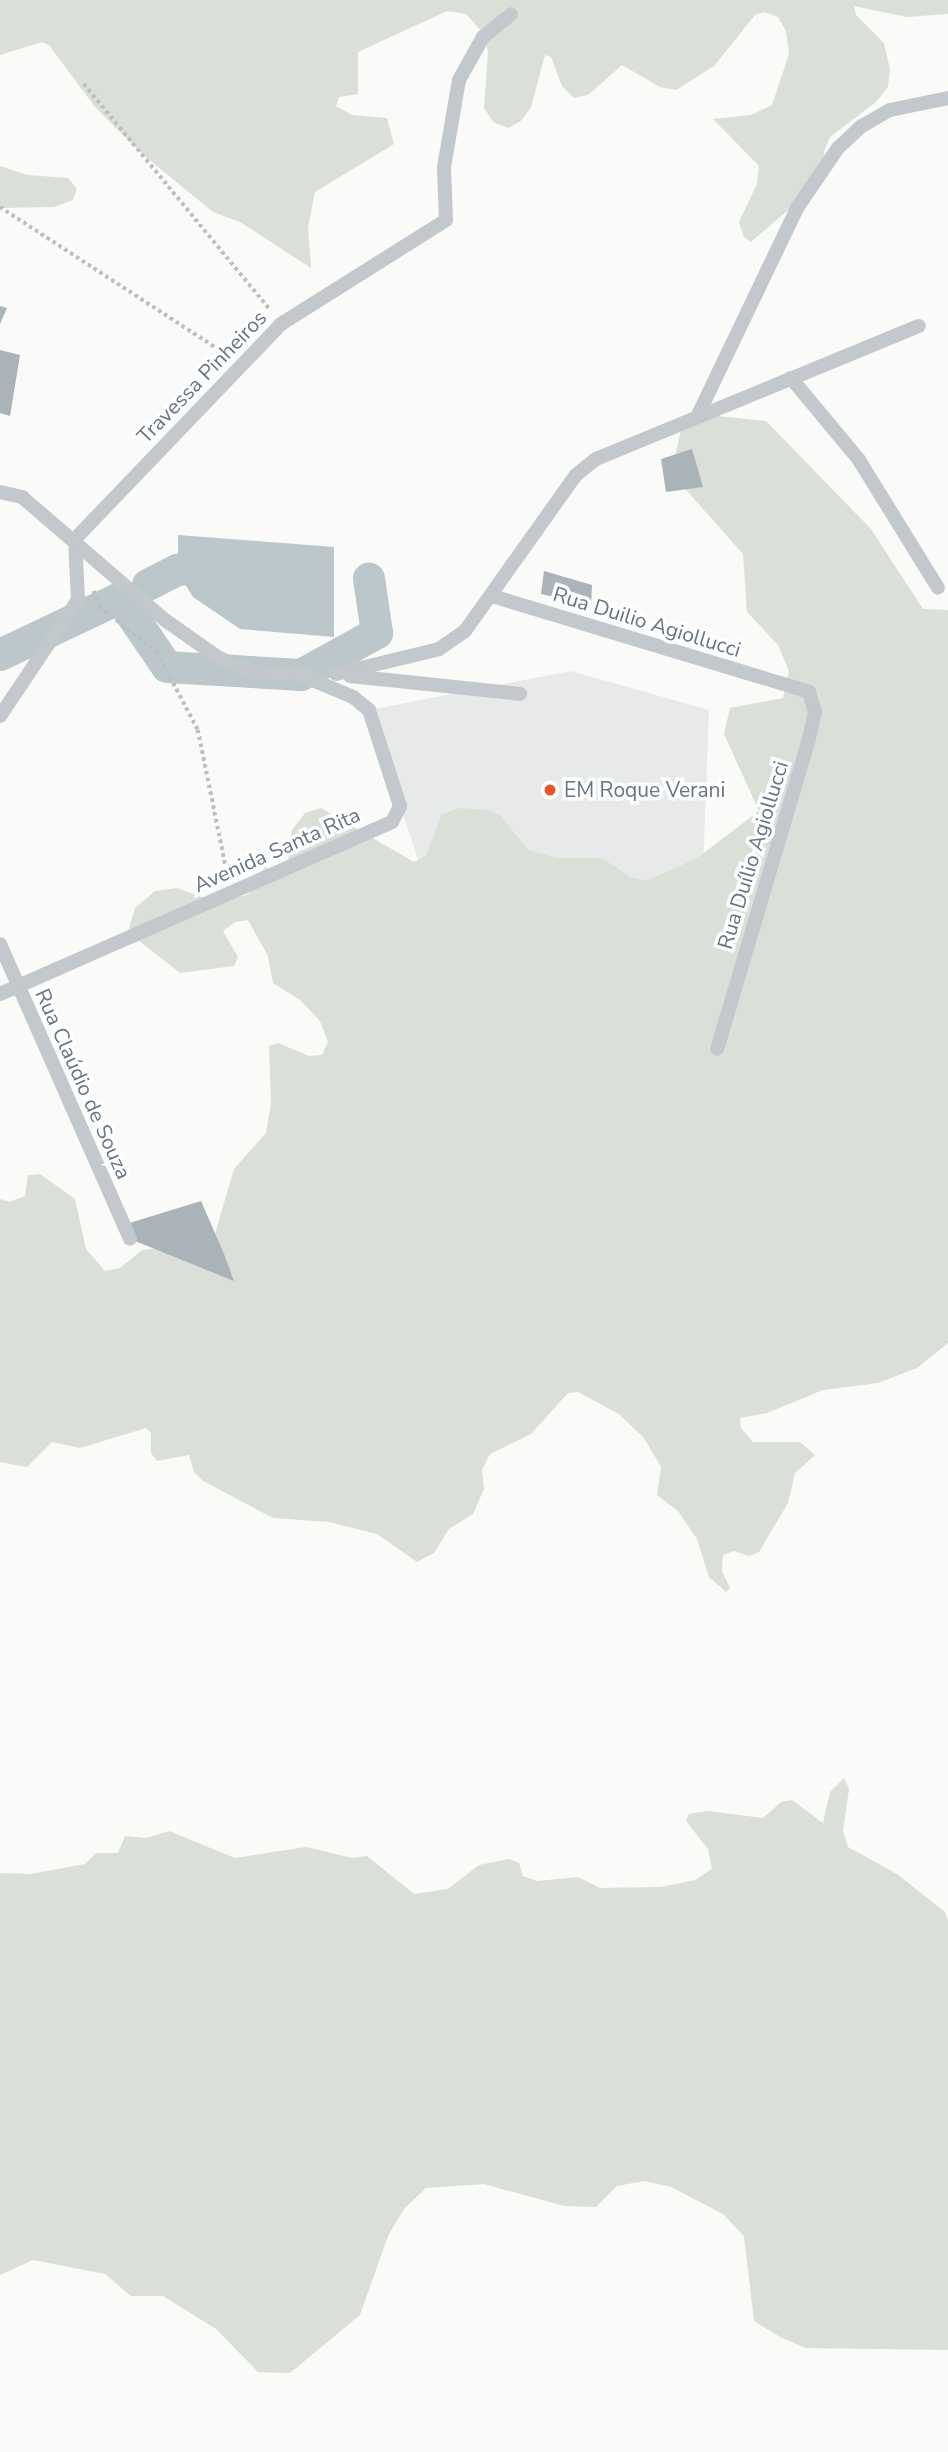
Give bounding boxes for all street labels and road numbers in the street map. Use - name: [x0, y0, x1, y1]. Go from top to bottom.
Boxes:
- street label: Travessa Pinheiros: [132, 305, 272, 449]
- street label: Rua Duilio Agiollucci: [550, 581, 744, 663]
- street label: Rua Duílio Agiollucci: [712, 758, 794, 952]
- street label: Avenida Santa Rita: [190, 802, 364, 898]
- street label: Rua Claúdio de Souza: [30, 985, 136, 1183]

